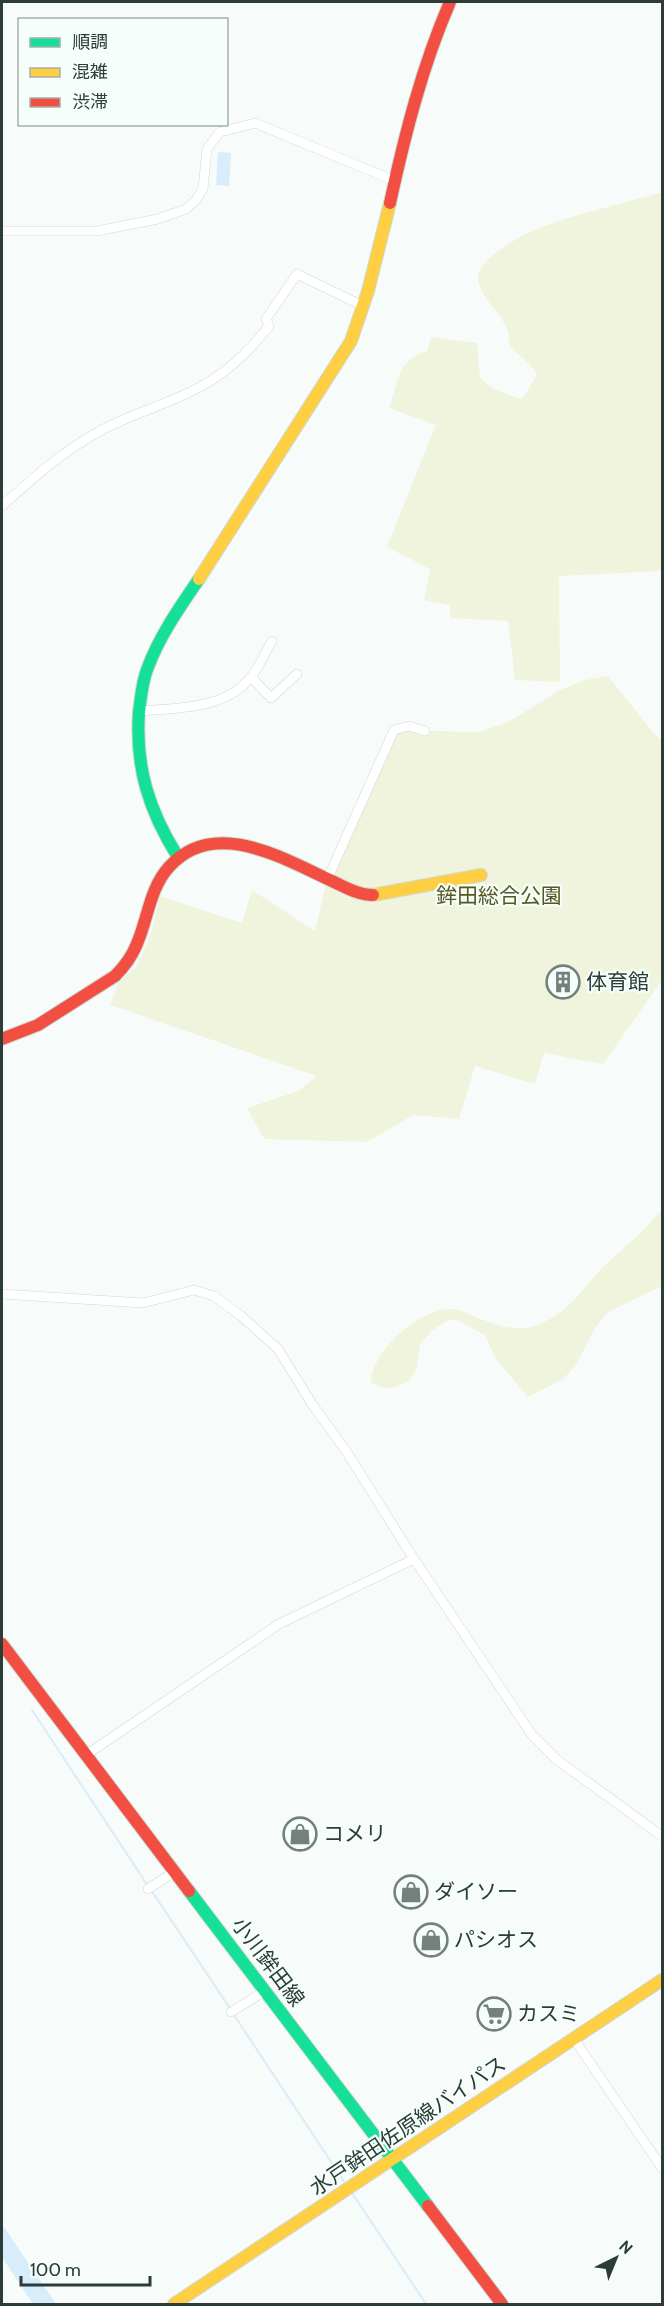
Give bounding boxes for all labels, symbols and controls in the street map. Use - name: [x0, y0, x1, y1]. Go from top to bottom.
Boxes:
- legend: [18, 18, 228, 126]
- text: 順調: [72, 31, 108, 53]
- text: 混雑: [72, 61, 108, 83]
- text: 渋滞: [72, 91, 108, 113]
- park label: 鉾田総合公園: [436, 883, 562, 908]
- building icon: 体育館: [545, 964, 581, 1000]
- place label: 体育館: [586, 969, 649, 994]
- shop icon: コメリ: [282, 1816, 318, 1852]
- place label: コメリ: [323, 1821, 386, 1846]
- shop icon: ダイソー: [393, 1874, 429, 1910]
- place label: ダイソー: [434, 1879, 518, 1904]
- street label: 小川鉾田線: [227, 1912, 310, 2011]
- shop icon: パシオス: [413, 1922, 449, 1958]
- place label: パシオス: [454, 1927, 538, 1952]
- supermarket icon: カスミ: [476, 1996, 512, 2032]
- place label: カスミ: [517, 2001, 580, 2026]
- street label: 水戸鉾田佐原線バイパス: [305, 2051, 510, 2200]
- north arrow: [586, 2228, 646, 2288]
- text: N: [615, 2237, 637, 2258]
- scale bar: [21, 2249, 150, 2287]
- text: 100 m: [30, 2259, 81, 2281]

